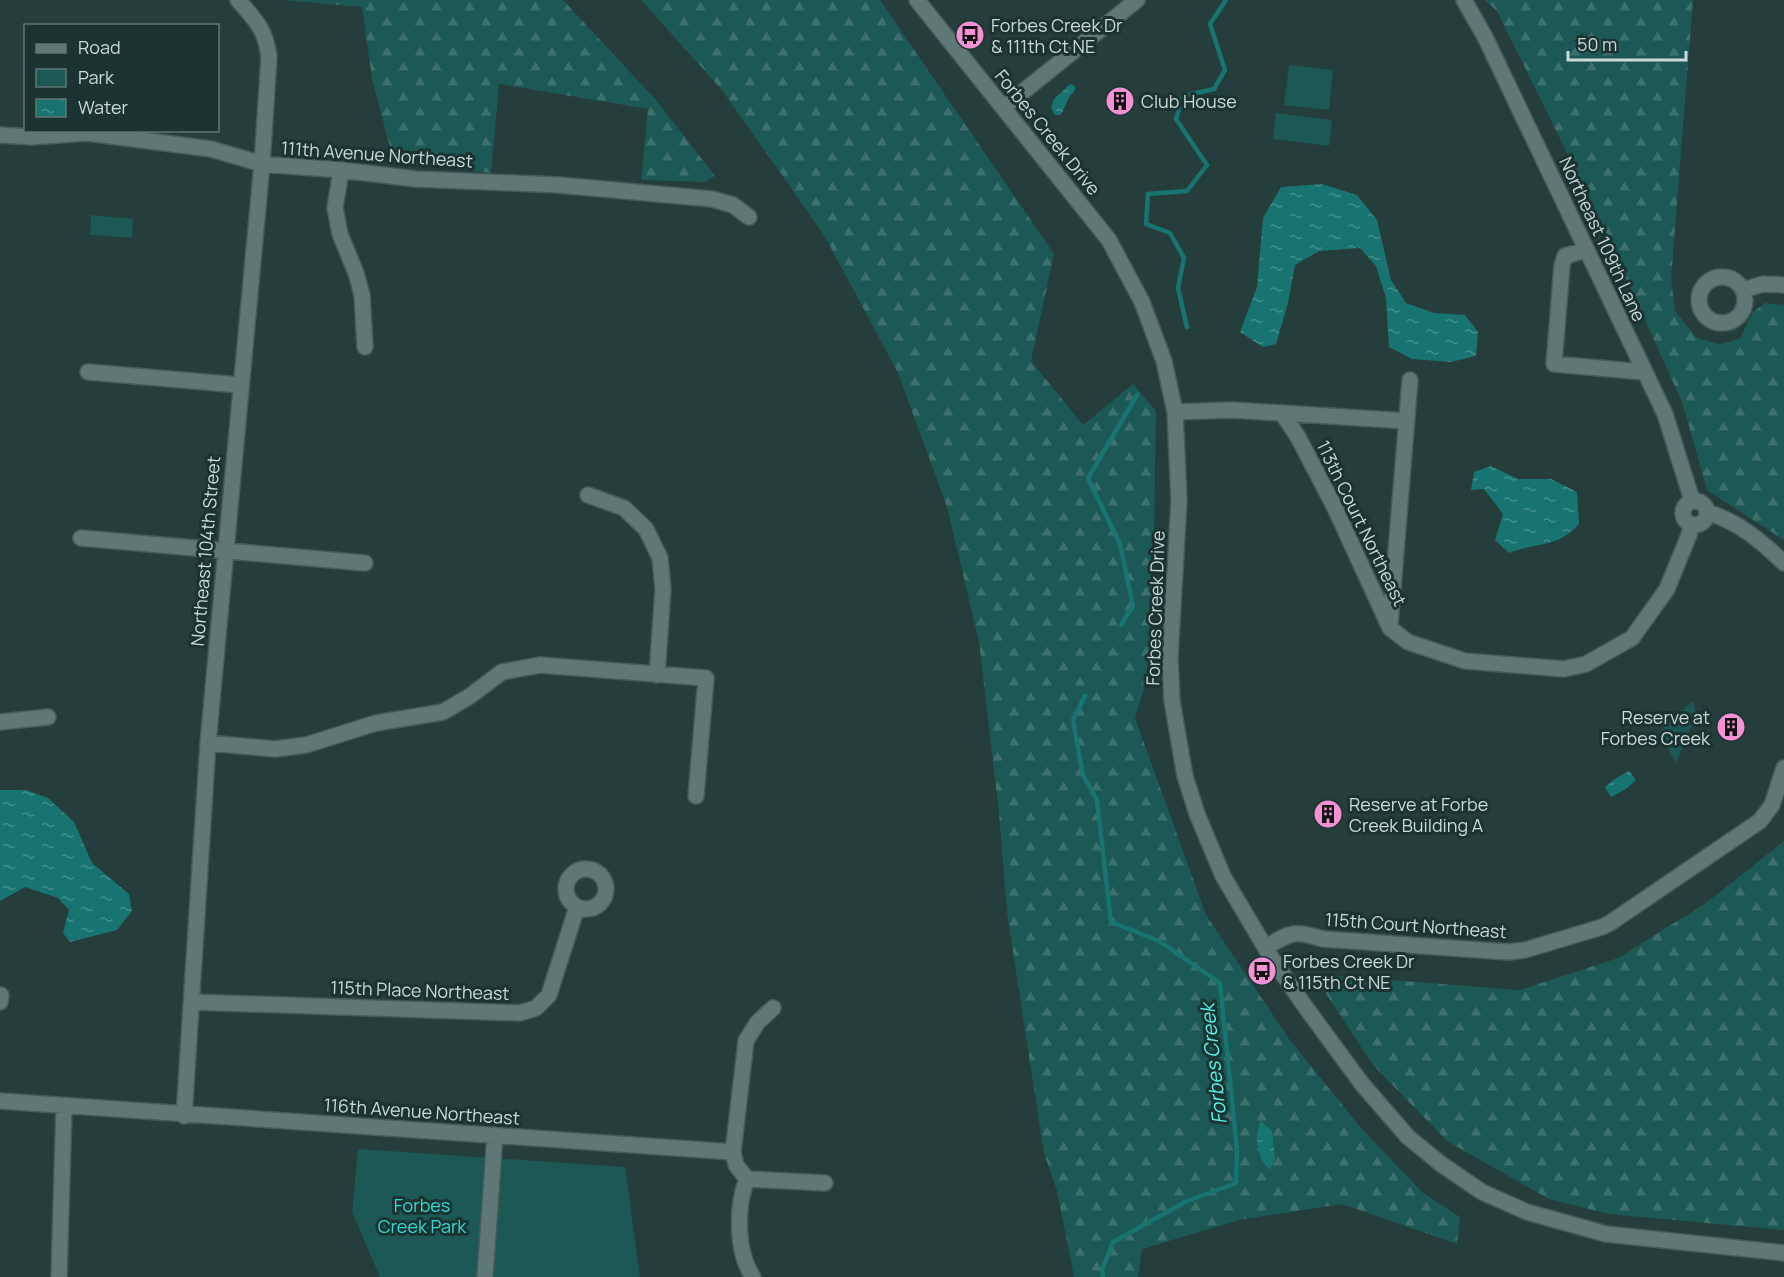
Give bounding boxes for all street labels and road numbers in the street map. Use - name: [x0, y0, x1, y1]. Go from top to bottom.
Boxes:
- street label: Forbes Creek Drive: [990, 64, 1106, 200]
- street label: 111th Avenue Northeast: [280, 135, 474, 173]
- street label: Northeast 109th Lane: [1554, 153, 1652, 325]
- street label: 113th Court Northeast: [1311, 436, 1413, 610]
- street label: Northeast 104th Street: [185, 455, 225, 647]
- street label: Forbes Creek Drive: [1140, 530, 1170, 686]
- street label: 115th Court Northeast: [1324, 907, 1508, 943]
- street label: 115th Place Northeast: [330, 975, 510, 1005]
- street label: 116th Avenue Northeast: [323, 1092, 521, 1130]

